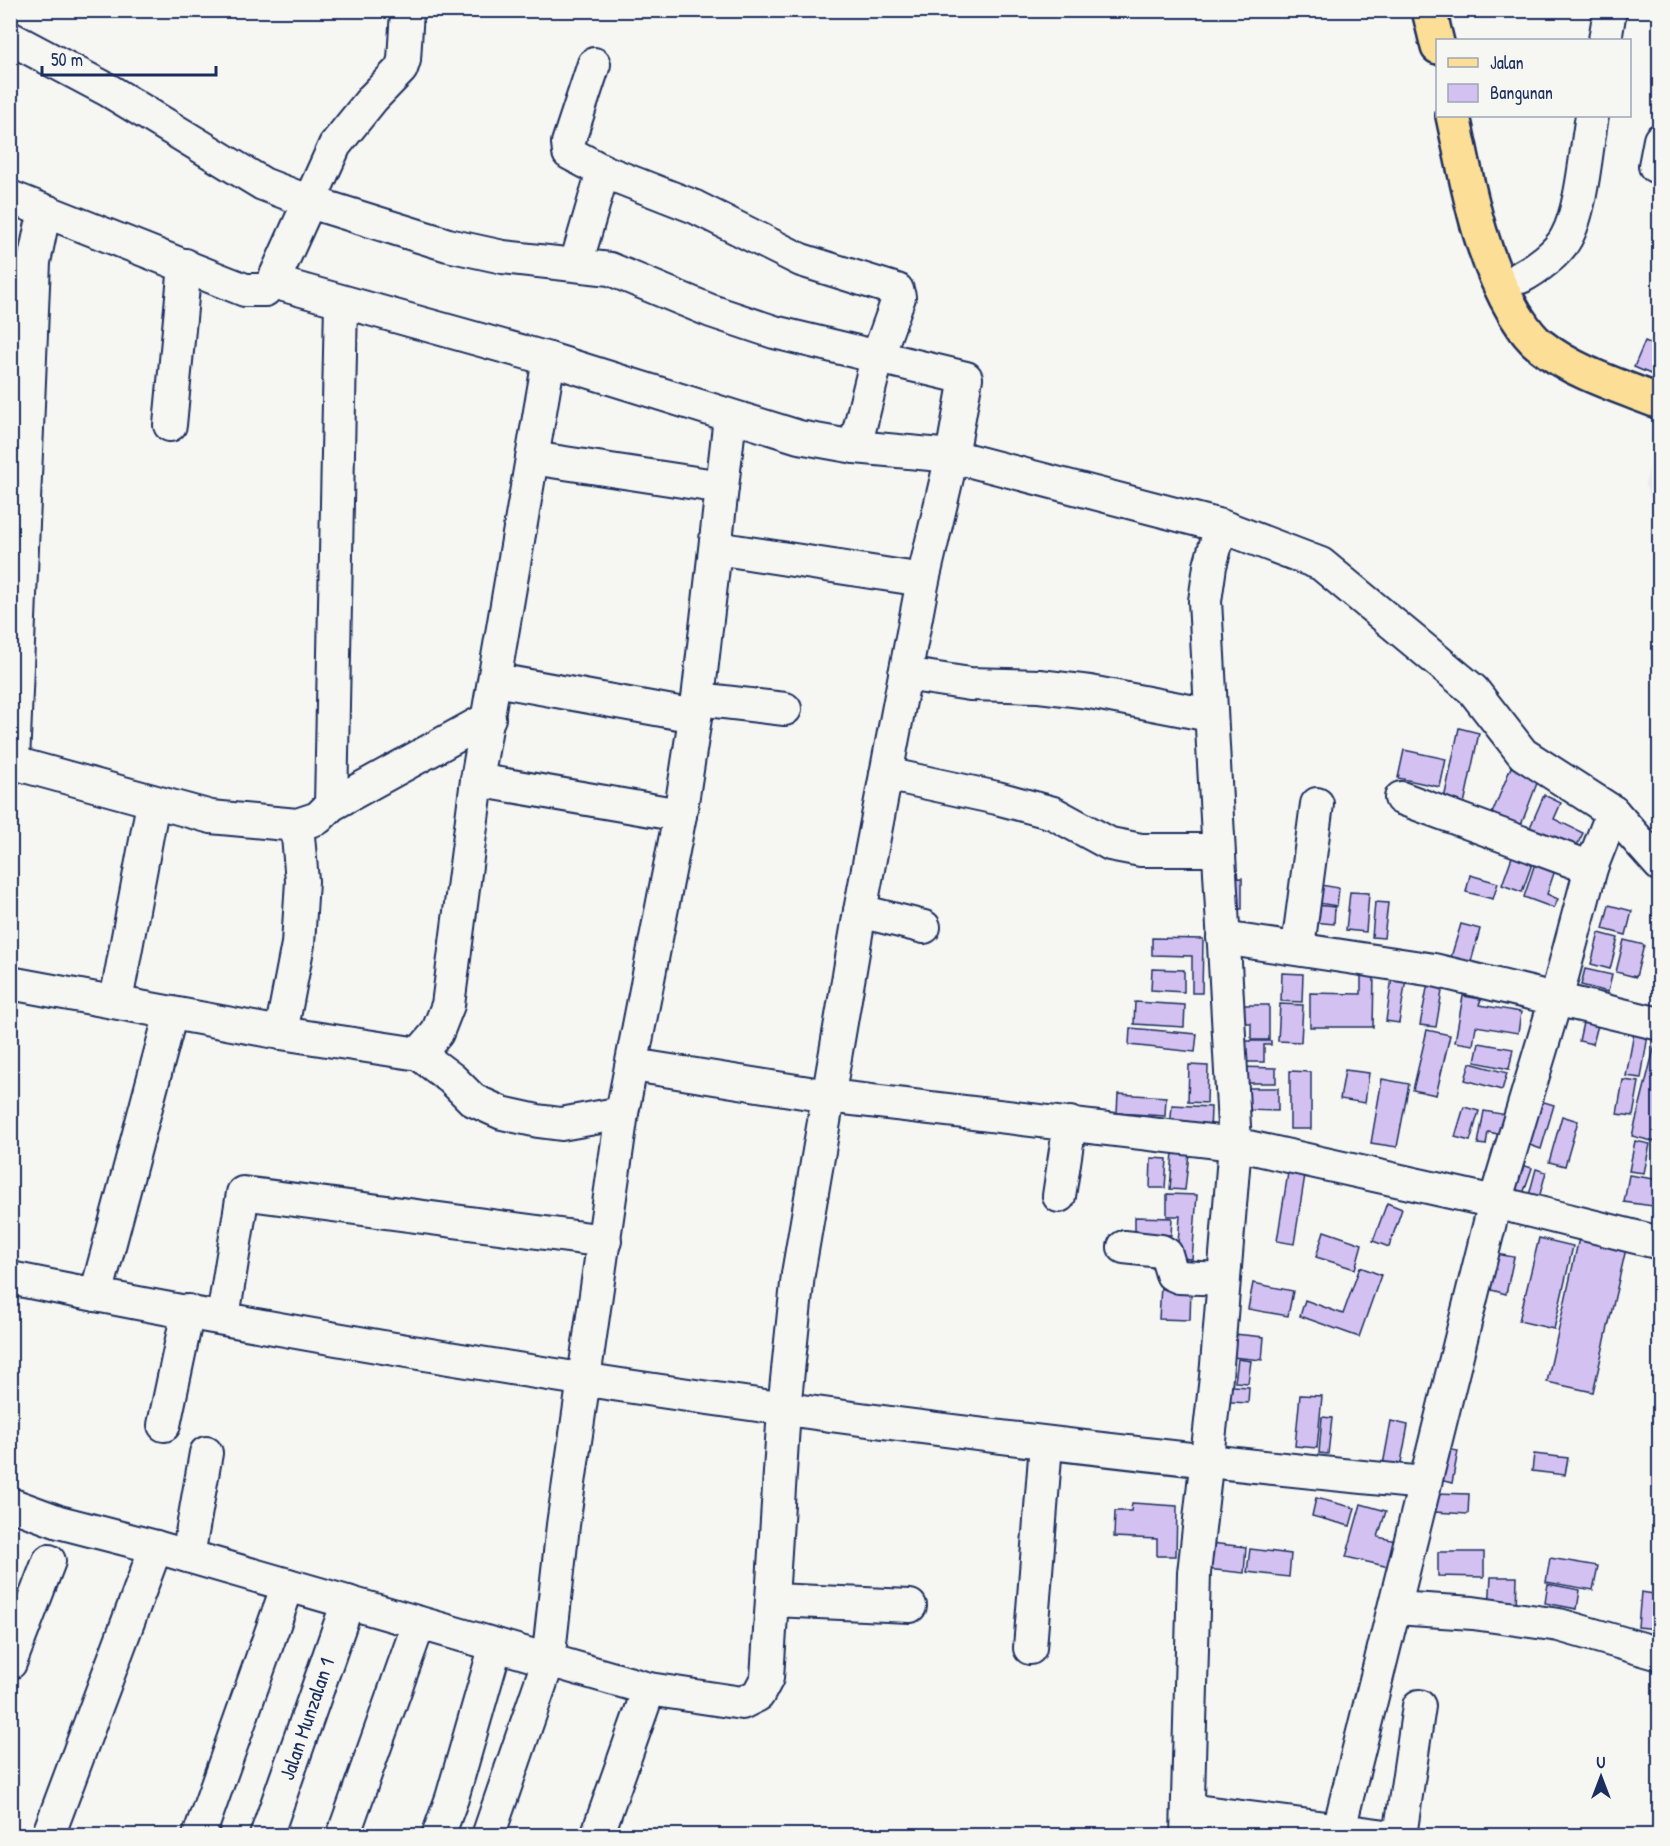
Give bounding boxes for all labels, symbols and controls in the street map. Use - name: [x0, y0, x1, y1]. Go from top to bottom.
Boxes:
- scale bar: [42, 39, 216, 77]
- legend: [1436, 39, 1631, 117]
- text: 50 m: [51, 47, 83, 72]
- text: Jalan: [1490, 50, 1524, 75]
- text: Bangunan: [1490, 80, 1553, 105]
- street label: Jalan Munzalan 1: [272, 1654, 341, 1784]
- north arrow: [1571, 1747, 1631, 1807]
- text: U: [1597, 1751, 1606, 1773]

